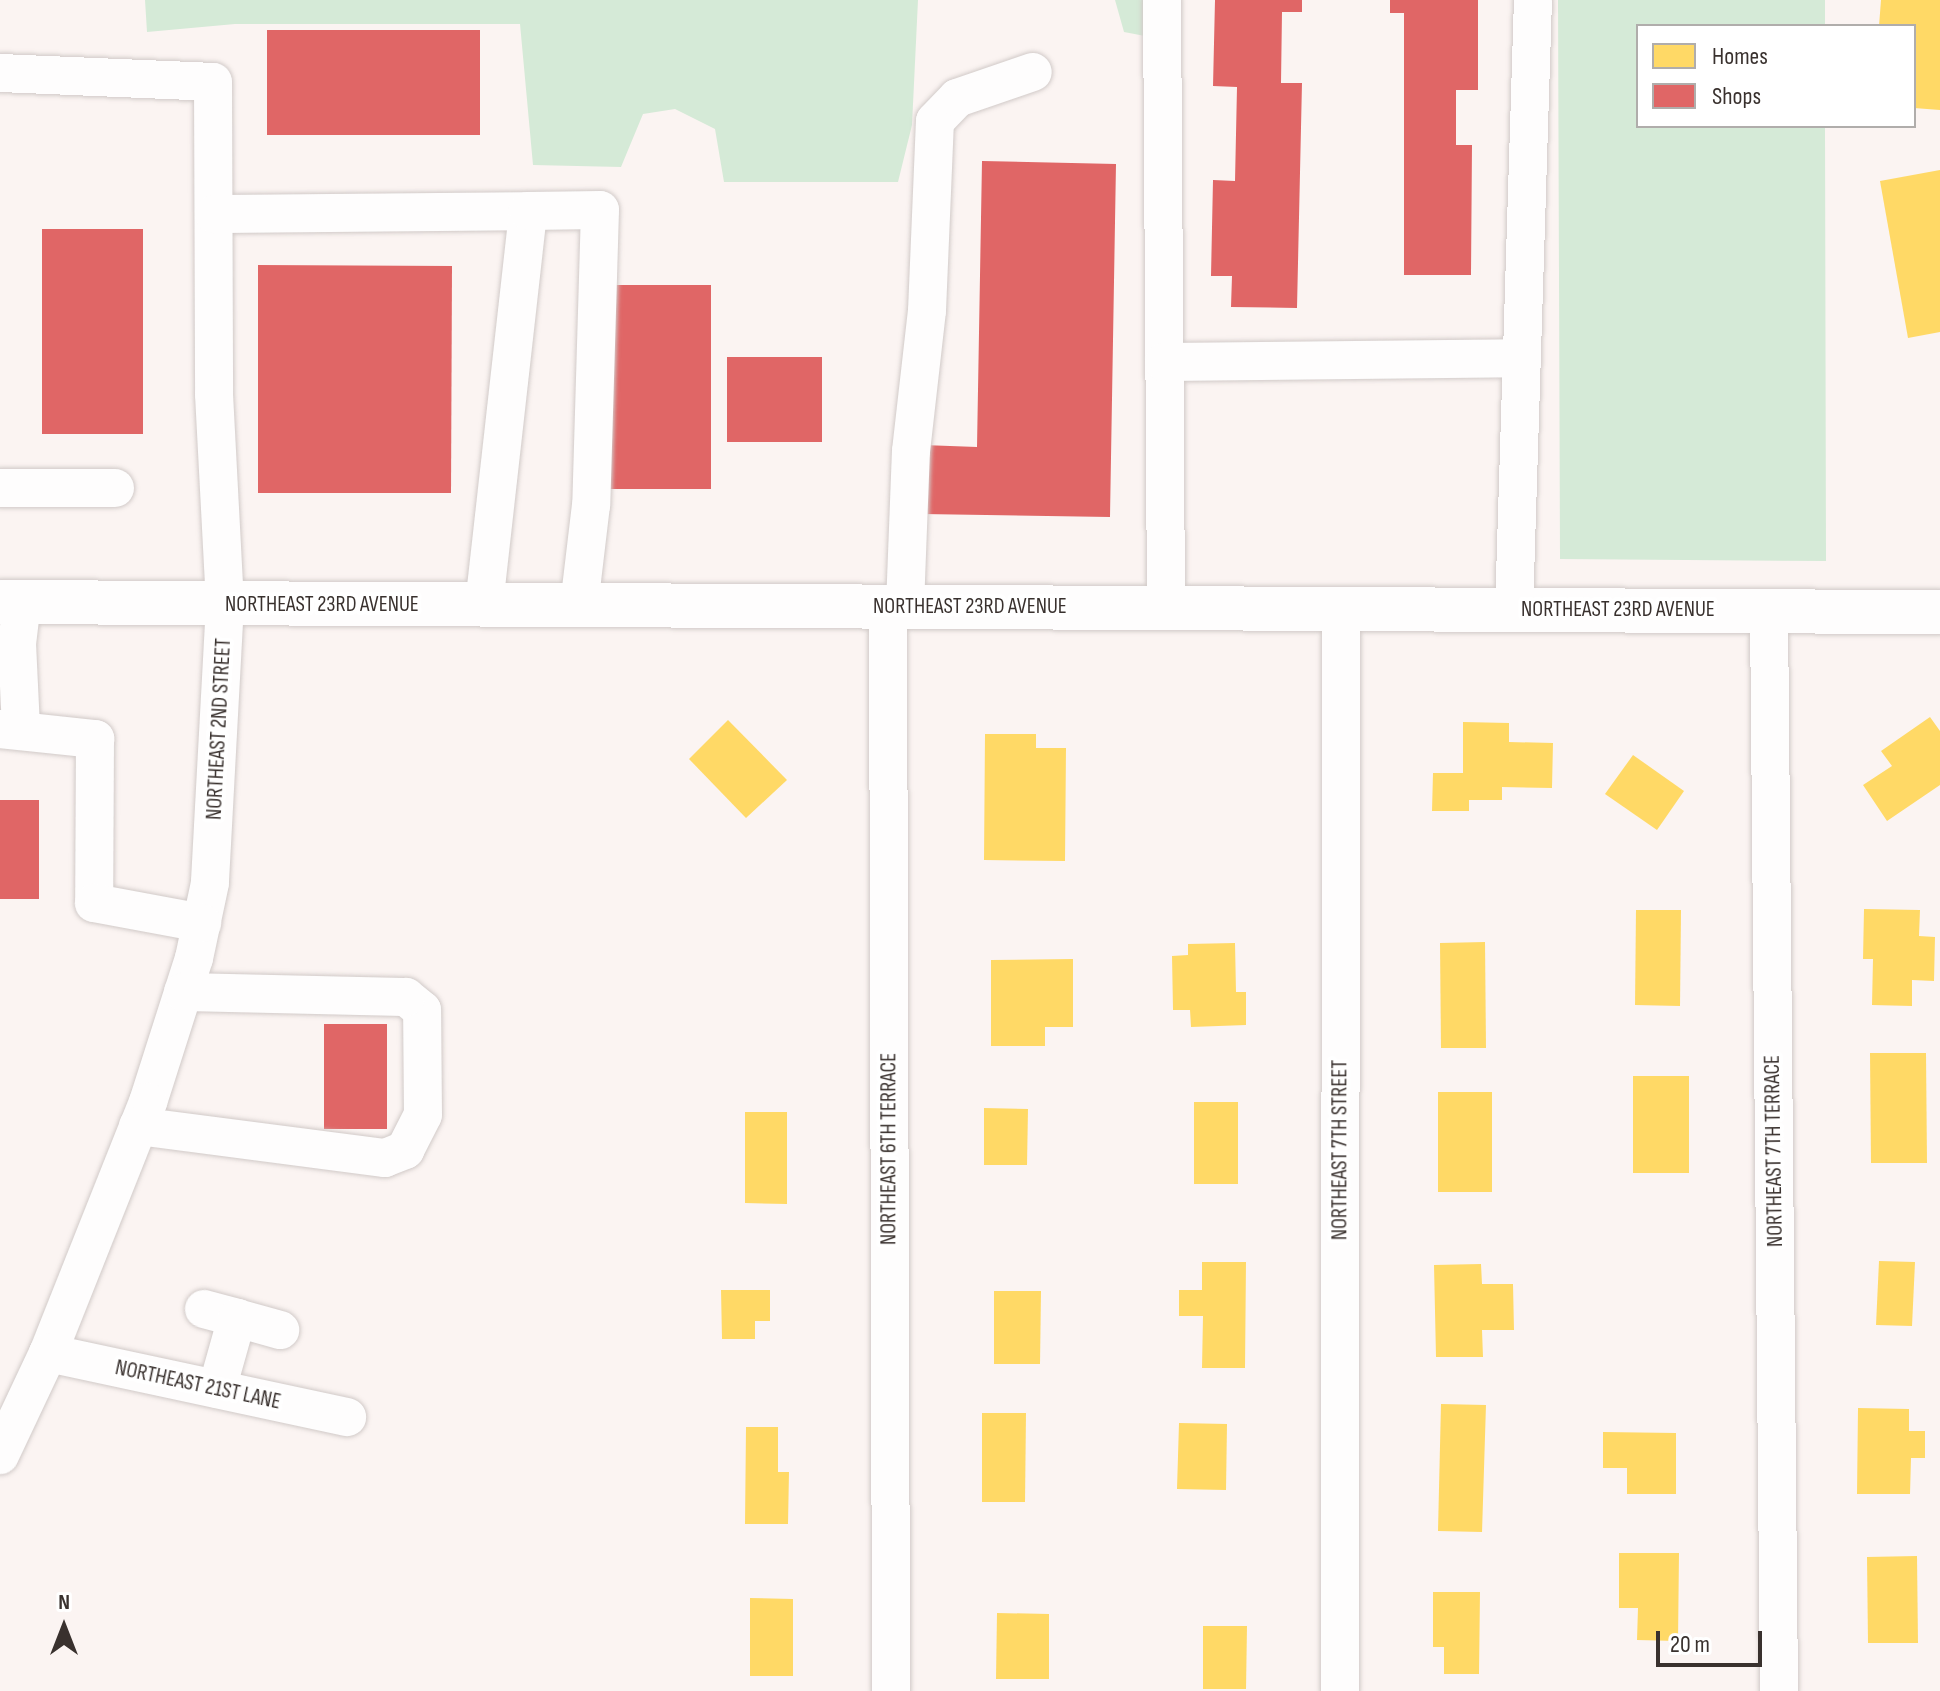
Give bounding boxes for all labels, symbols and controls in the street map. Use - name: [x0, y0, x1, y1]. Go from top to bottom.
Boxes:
- legend: [1636, 24, 1916, 128]
- text: Homes: [1712, 42, 1768, 71]
- text: Shops: [1712, 82, 1761, 111]
- street label: NORTHEAST 23RD AVENUE: [225, 592, 419, 618]
- street label: NORTHEAST 23RD AVENUE: [873, 594, 1067, 620]
- street label: NORTHEAST 23RD AVENUE: [1521, 597, 1715, 623]
- street label: NORTHEAST 2ND STREET: [201, 637, 237, 821]
- street label: NORTHEAST 6TH TERRACE: [876, 1053, 902, 1245]
- street label: NORTHEAST 7TH TERRACE: [1759, 1055, 1789, 1247]
- street label: NORTHEAST 7TH STREET: [1327, 1060, 1353, 1240]
- street label: NORTHEAST 21ST LANE: [113, 1355, 283, 1415]
- north arrow: [24, 1587, 104, 1667]
- text: N: [58, 1589, 70, 1616]
- scale bar: [1660, 1615, 1766, 1665]
- text: 20 m: [1670, 1630, 1710, 1659]

